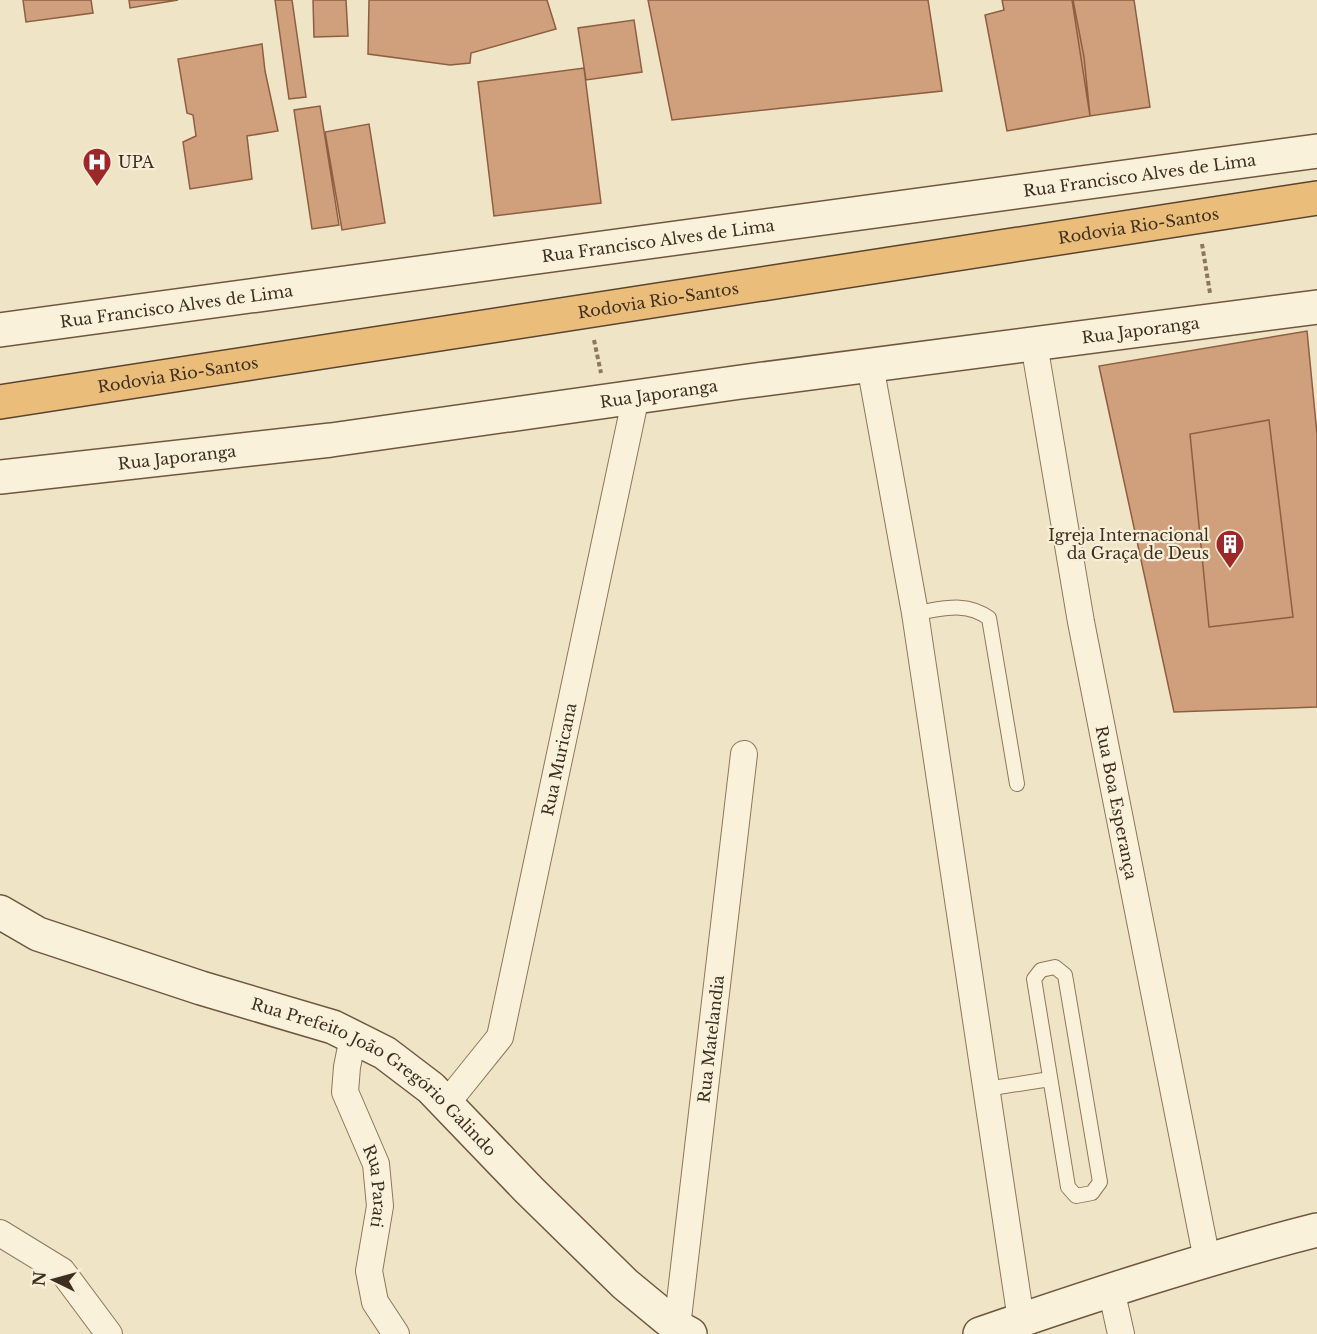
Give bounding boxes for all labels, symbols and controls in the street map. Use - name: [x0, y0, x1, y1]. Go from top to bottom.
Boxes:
- hospital icon: UPA: [81, 146, 113, 188]
- street label: Rua Francisco Alves de Lima: [1022, 149, 1257, 201]
- place label: UPA: [118, 152, 155, 172]
- street label: Rodovia Rio-Santos: [1057, 203, 1220, 248]
- street label: Rua Francisco Alves de Lima: [540, 215, 776, 266]
- street label: Rodovia Rio-Santos: [576, 278, 740, 322]
- street label: Rua Francisco Alves de Lima: [59, 280, 294, 332]
- street label: Rua Japoranga: [1080, 312, 1201, 348]
- street label: Rodovia Rio-Santos: [96, 352, 260, 397]
- street label: Rua Japoranga: [599, 375, 719, 412]
- street label: Rua Japoranga: [117, 441, 237, 474]
- place label: Igreja Internacional da Graça de Deus: [1048, 525, 1209, 563]
- building icon: Igreja Internacional da Graça de Deus: [1214, 528, 1246, 570]
- street label: Rua Muricana: [537, 701, 581, 818]
- street label: Rua Boa Esperança: [1092, 724, 1142, 881]
- street label: Rua Matelandia: [693, 974, 728, 1104]
- street label: Rua Prefeito João Gregório Galindo: [249, 993, 501, 1160]
- street label: Rua Parati: [359, 1141, 390, 1230]
- north arrow: [24, 1250, 84, 1310]
- text: N: [28, 1270, 50, 1287]

